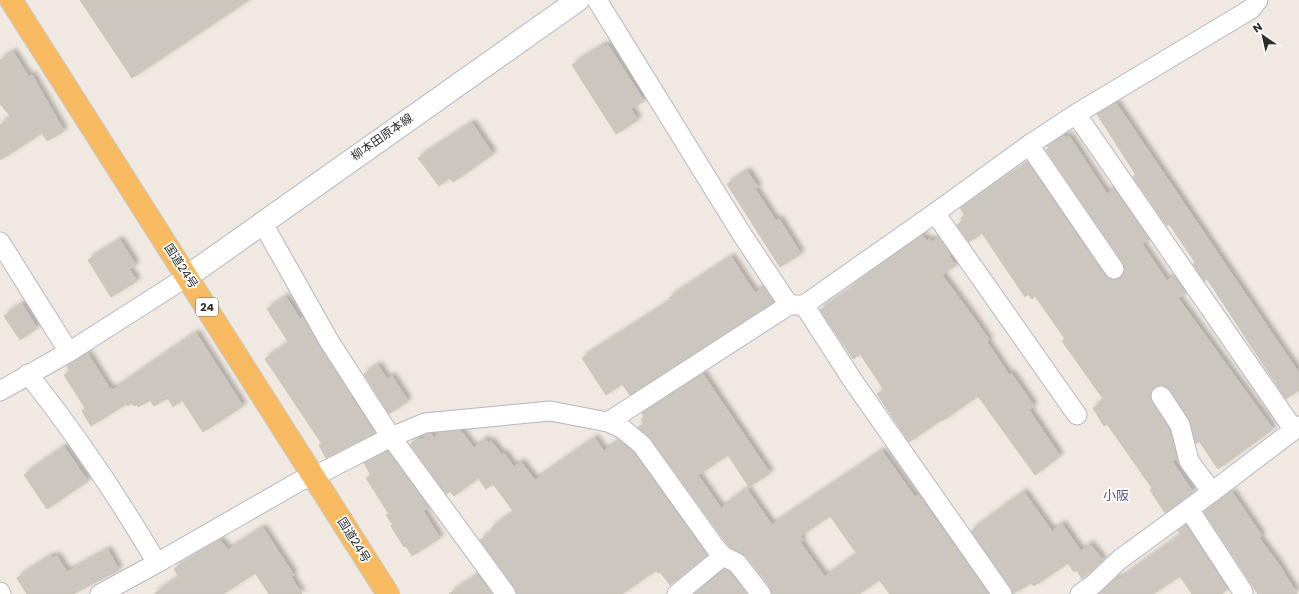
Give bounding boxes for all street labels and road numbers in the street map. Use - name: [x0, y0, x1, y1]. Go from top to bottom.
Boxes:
- street label: 柳本田原本線: [347, 109, 416, 164]
- street label: 国道24号: [161, 240, 202, 292]
- road number: 24: [196, 298, 218, 316]
- street label: 国道24号: [334, 514, 375, 566]

